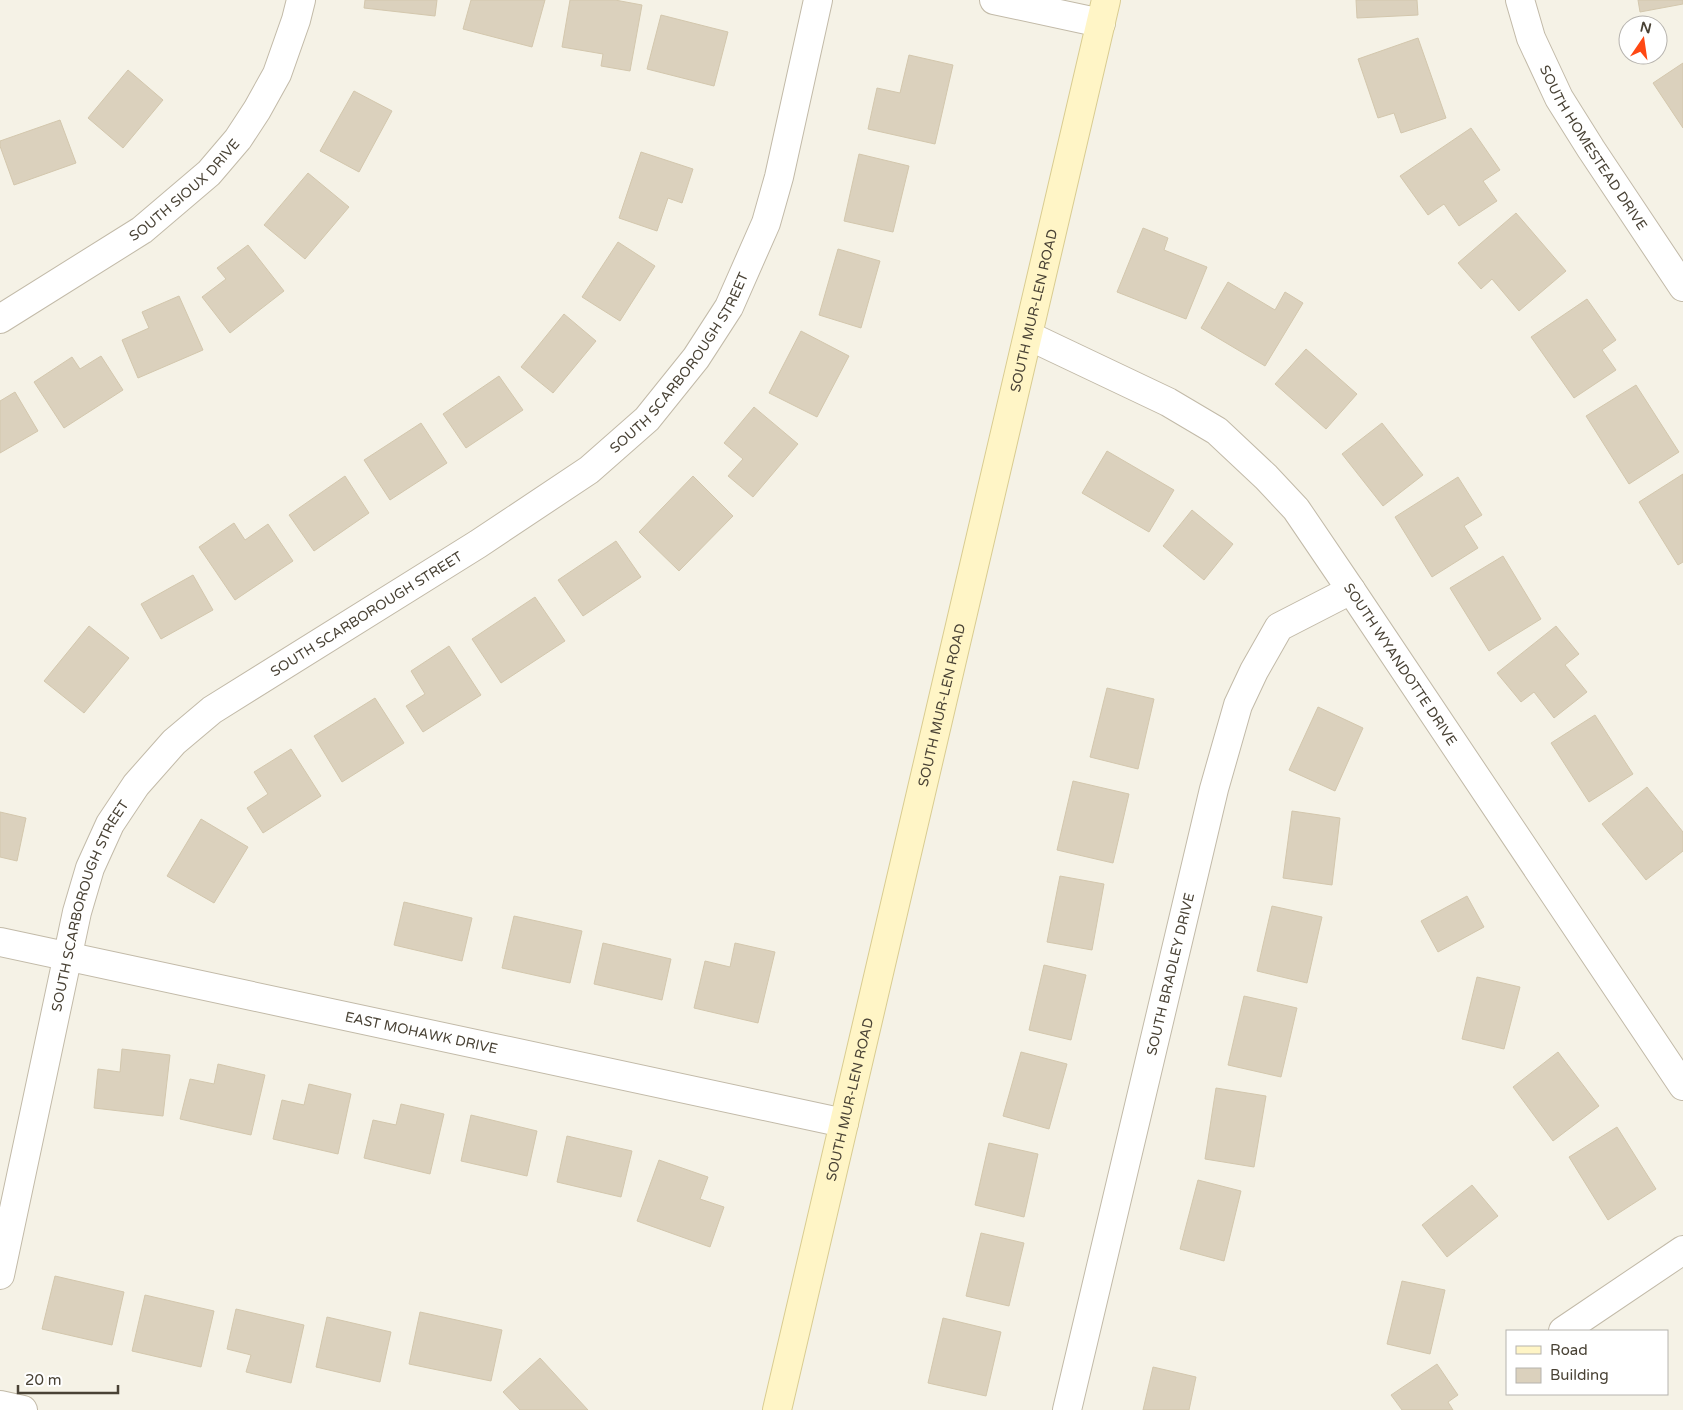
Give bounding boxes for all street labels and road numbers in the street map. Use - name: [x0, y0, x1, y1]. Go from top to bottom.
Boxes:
- street label: SOUTH HOMESTEAD DRIVE: [1536, 62, 1651, 233]
- street label: SOUTH SIOUX DRIVE: [126, 135, 243, 244]
- street label: SOUTH MUR-LEN ROAD: [1006, 227, 1061, 394]
- street label: SOUTH SCARBOROUGH STREET: [606, 269, 752, 456]
- street label: SOUTH SCARBOROUGH STREET: [267, 547, 466, 680]
- street label: SOUTH WYANDOTTE DRIVE: [1340, 580, 1461, 749]
- street label: SOUTH MUR-LEN ROAD: [914, 622, 969, 788]
- street label: SOUTH SCARBOROUGH STREET: [48, 796, 132, 1013]
- street label: SOUTH BRADLEY DRIVE: [1143, 891, 1198, 1057]
- street label: EAST MOHAWK DRIVE: [343, 1008, 499, 1057]
- street label: SOUTH MUR-LEN ROAD: [822, 1016, 877, 1183]

